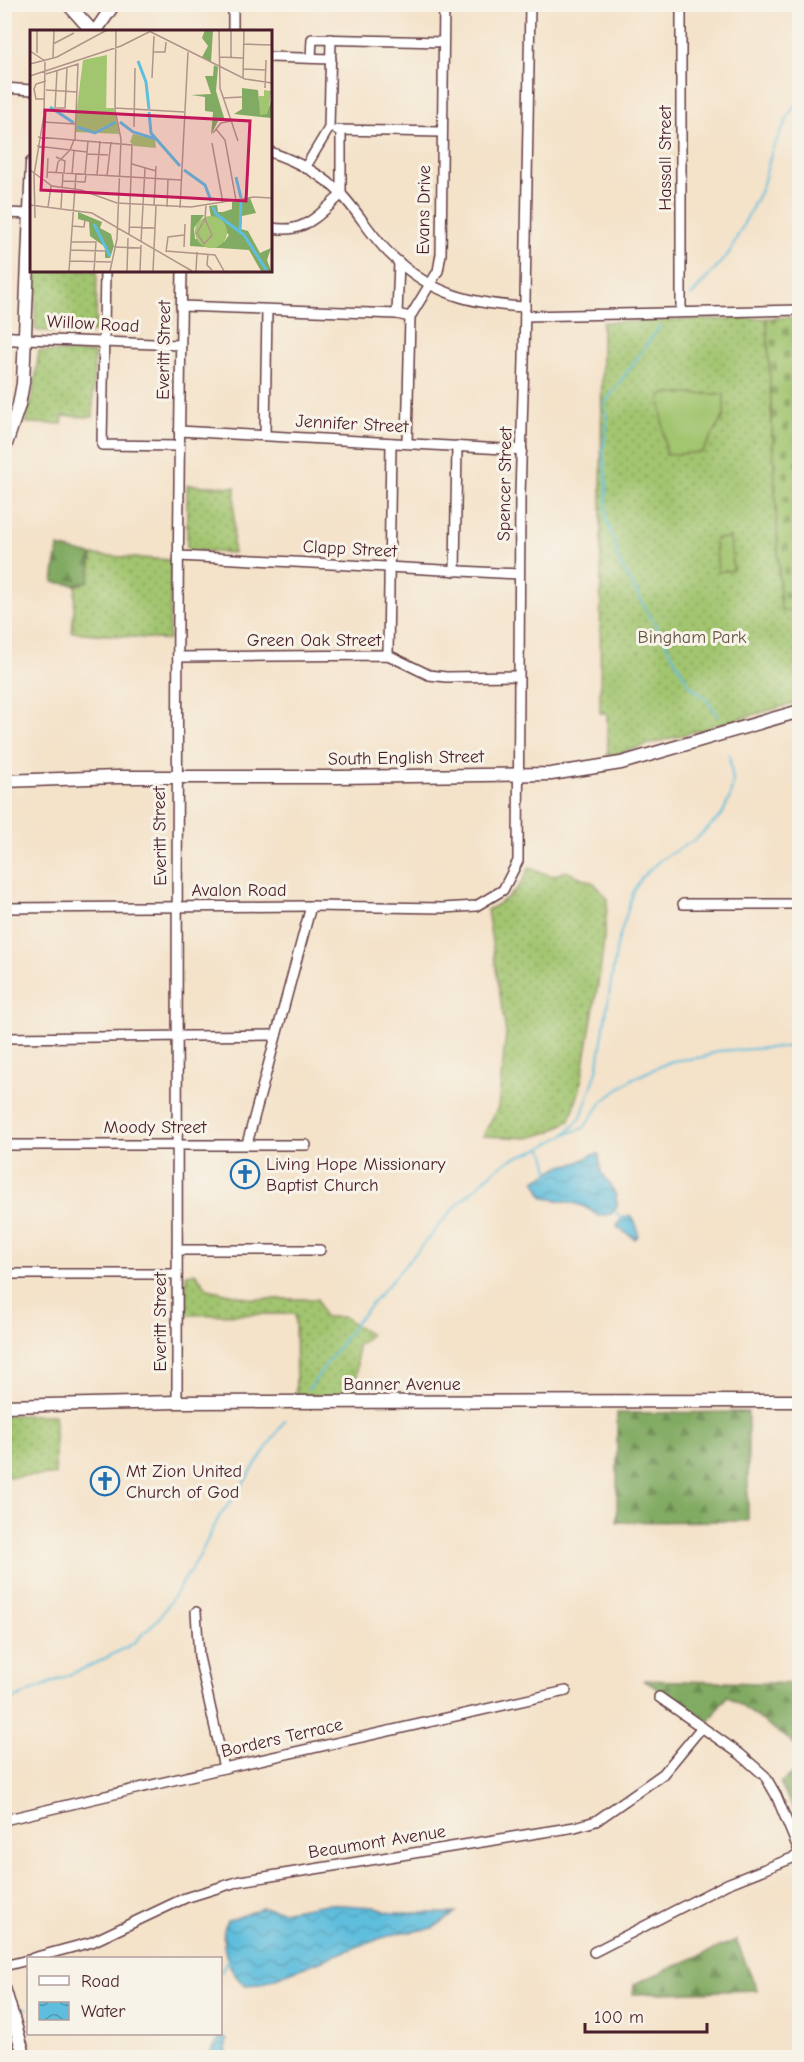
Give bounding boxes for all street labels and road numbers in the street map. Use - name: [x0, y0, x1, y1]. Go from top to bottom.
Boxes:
- street label: Hassall Street: [655, 104, 676, 211]
- street label: Evans Drive: [413, 165, 435, 255]
- street label: Everitt Street: [153, 299, 175, 400]
- street label: Willow Road: [46, 311, 140, 337]
- street label: Jennifer Street: [295, 411, 410, 437]
- street label: Spencer Street: [494, 426, 517, 541]
- street label: Clapp Street: [302, 536, 399, 562]
- street label: Green Oak Street: [247, 630, 382, 651]
- street label: South English Street: [328, 746, 485, 770]
- street label: Everitt Street: [149, 785, 171, 886]
- street label: Avalon Road: [191, 880, 287, 901]
- street label: Moody Street: [104, 1117, 207, 1138]
- street label: Everitt Street: [150, 1271, 171, 1372]
- street label: Banner Avenue: [343, 1374, 461, 1395]
- street label: Borders Terrace: [219, 1714, 345, 1762]
- street label: Beaumont Avenue: [307, 1821, 447, 1863]

